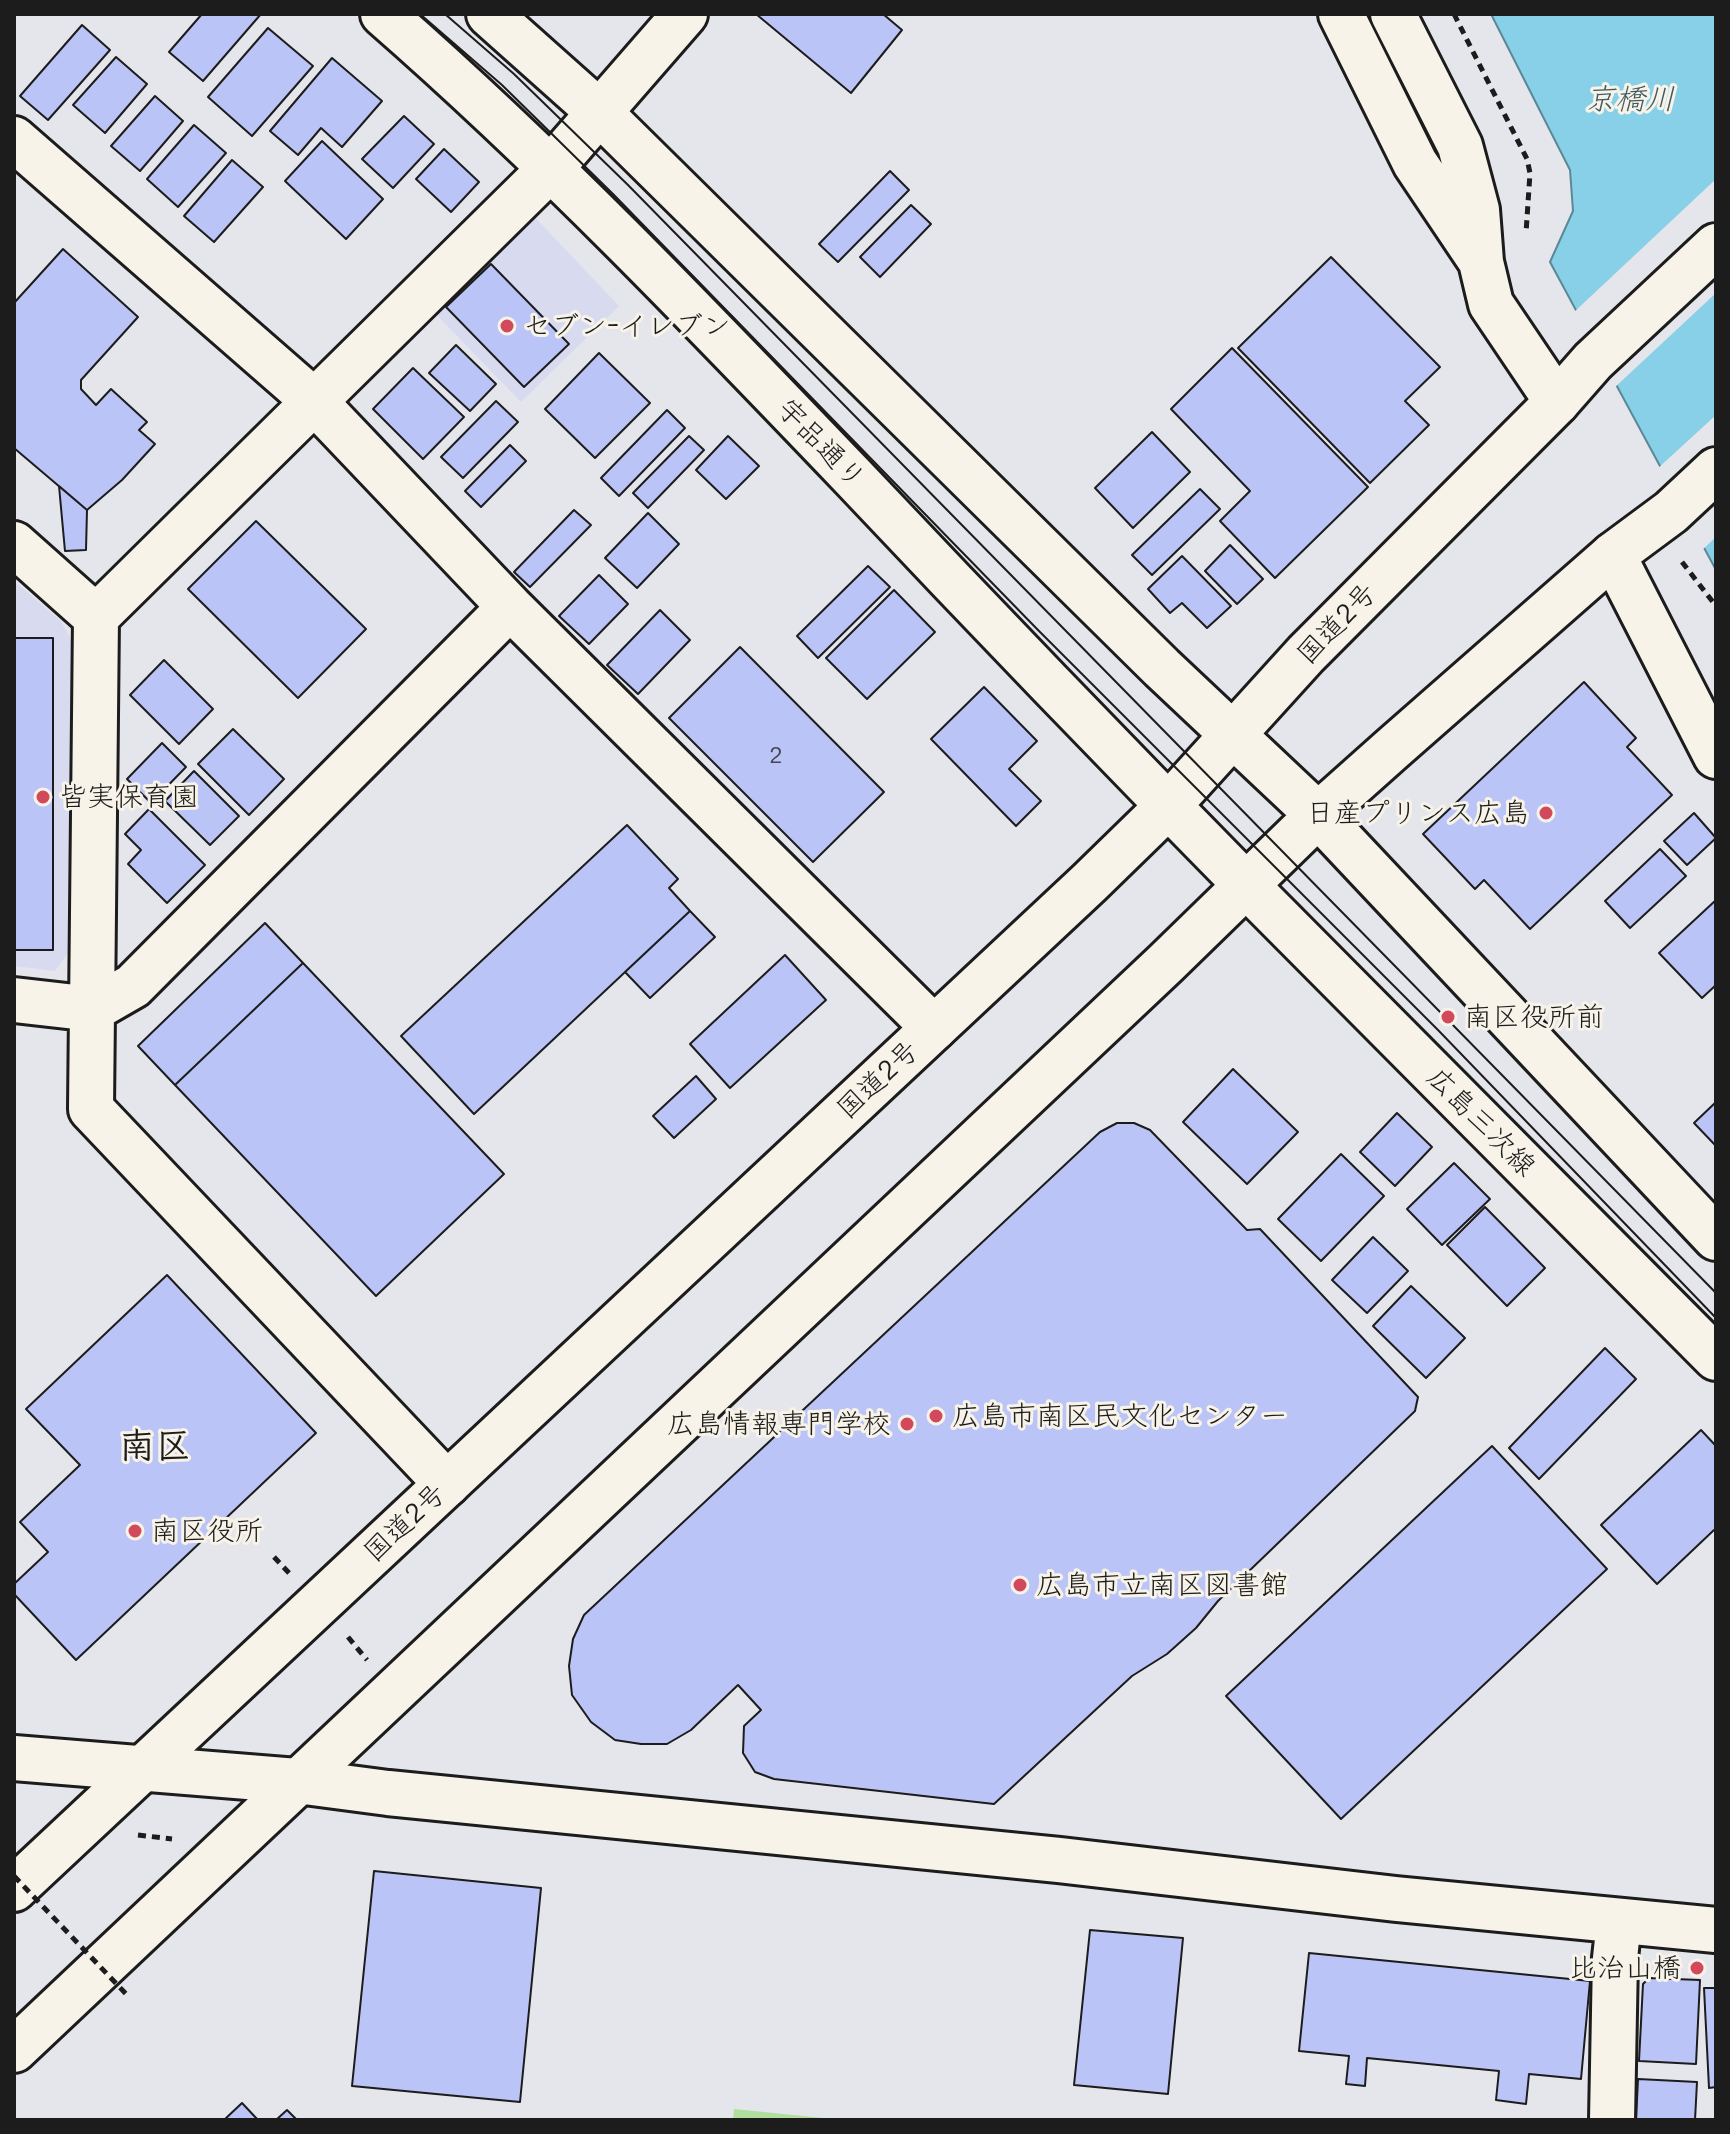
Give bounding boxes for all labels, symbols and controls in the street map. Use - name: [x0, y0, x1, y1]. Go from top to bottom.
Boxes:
- water label: 京橋川: [1585, 82, 1675, 118]
- place label: セブン-イレブン: [523, 309, 731, 343]
- marker: セブン-イレブン: [498, 317, 516, 335]
- street label: 宇品通り: [770, 392, 872, 496]
- street label: 国道2号: [1290, 577, 1384, 671]
- house number: 2: [769, 742, 783, 770]
- place label: 皆実保育園: [59, 780, 199, 814]
- marker: 皆実保育園: [34, 788, 52, 806]
- place label: 日産プリンス広島: [1306, 796, 1530, 830]
- marker: 日産プリンス広島: [1537, 804, 1555, 822]
- place label: 南区役所前: [1464, 1000, 1604, 1034]
- marker: 南区役所前: [1439, 1008, 1457, 1026]
- street label: 国道2号: [830, 1034, 926, 1126]
- street label: 広島三次線: [1420, 1061, 1542, 1183]
- place label: 広島市南区民文化センター: [952, 1399, 1288, 1433]
- place label: 広島情報専門学校: [667, 1407, 891, 1441]
- marker: 広島市南区民文化センター: [927, 1407, 945, 1425]
- marker: 広島情報専門学校: [898, 1415, 916, 1433]
- district label: 南区: [119, 1425, 191, 1469]
- street label: 国道2号: [357, 1477, 453, 1569]
- place label: 南区役所: [151, 1514, 263, 1548]
- marker: 南区役所: [126, 1522, 144, 1540]
- place label: 広島市立南区図書館: [1036, 1568, 1288, 1602]
- marker: 広島市立南区図書館: [1011, 1576, 1029, 1594]
- place label: 比治山橋: [1569, 1951, 1681, 1985]
- marker: 比治山橋: [1688, 1959, 1706, 1977]

